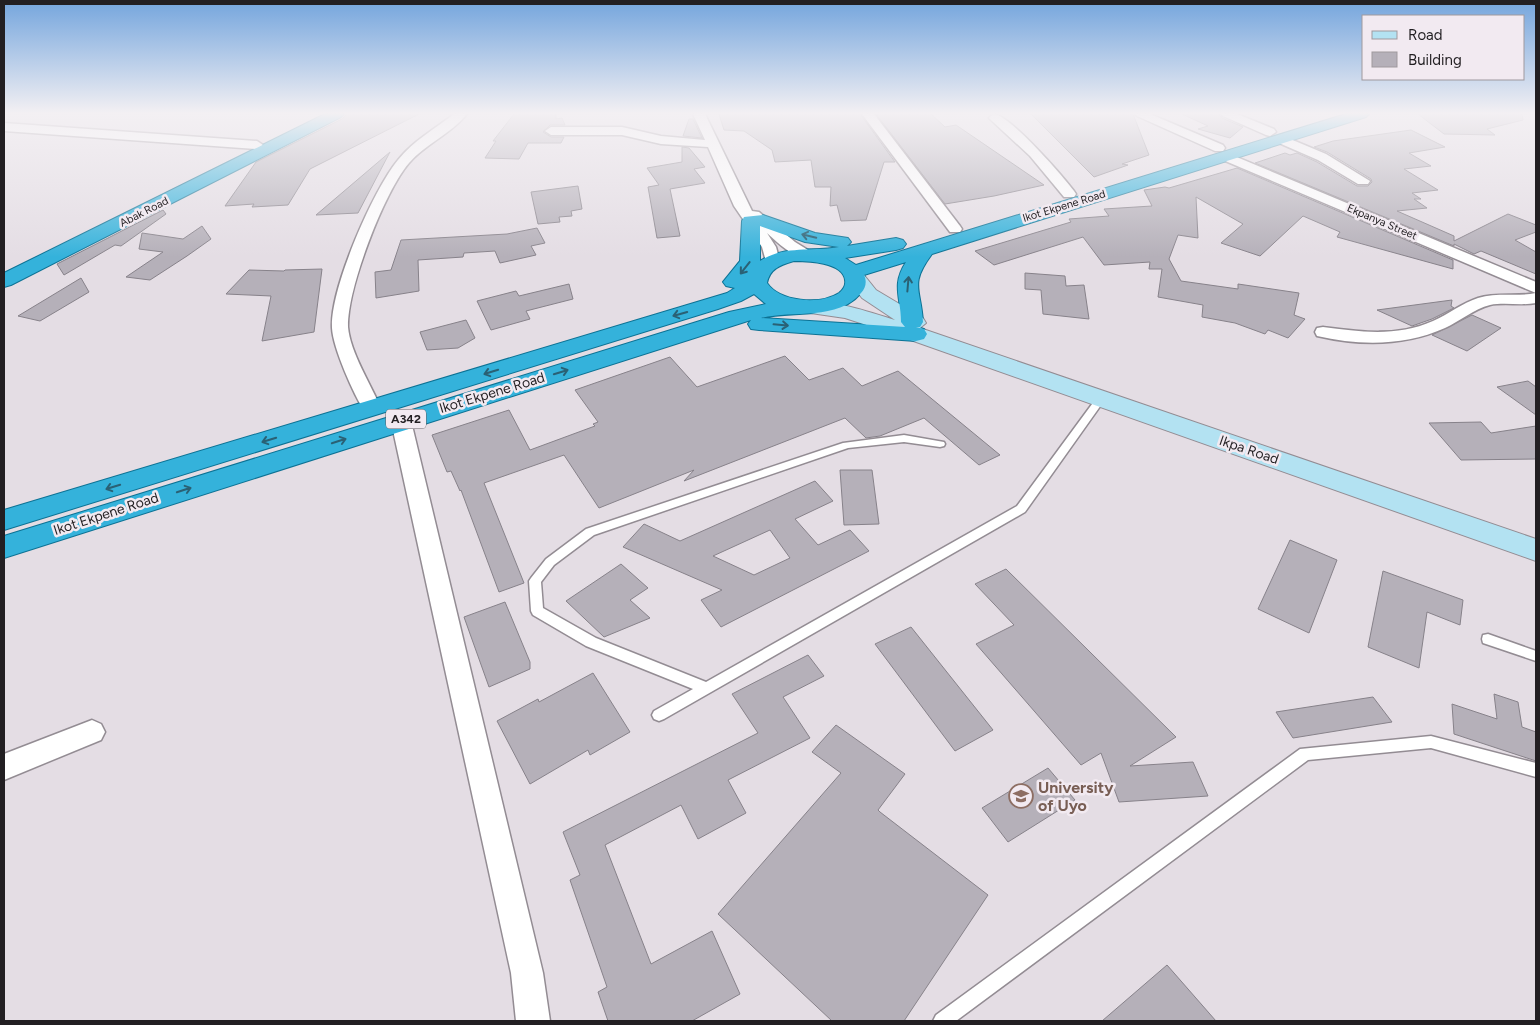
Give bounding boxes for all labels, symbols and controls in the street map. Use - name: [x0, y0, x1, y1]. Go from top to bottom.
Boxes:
- legend: [1362, 15, 1525, 80]
- text: Road: [1408, 26, 1443, 44]
- text: Building: [1408, 51, 1462, 69]
- street label: Ikot Ekpene Road: [1021, 187, 1107, 225]
- street label: Abak Road: [117, 194, 171, 230]
- street label: Ekpanya Street: [1345, 201, 1419, 243]
- one-way arrow: [802, 231, 818, 241]
- one-way arrow: [740, 261, 751, 274]
- one-way arrow: [903, 276, 913, 292]
- one-way arrow: [672, 310, 688, 320]
- one-way arrow: [773, 320, 789, 330]
- one-way arrow: [552, 366, 568, 376]
- one-way arrow: [483, 367, 499, 377]
- street label: Ikot Ekpene Road: [437, 369, 547, 417]
- road number: A342: [386, 409, 426, 428]
- street label: Ikpa Road: [1217, 432, 1281, 468]
- one-way arrow: [261, 435, 277, 445]
- one-way arrow: [330, 435, 346, 445]
- one-way arrow: [106, 482, 122, 492]
- one-way arrow: [175, 484, 191, 494]
- street label: Ikot Ekpene Road: [51, 489, 161, 539]
- place label: University of Uyo: [1038, 778, 1114, 815]
- school or university icon: University of Uyo: [1008, 783, 1034, 809]

